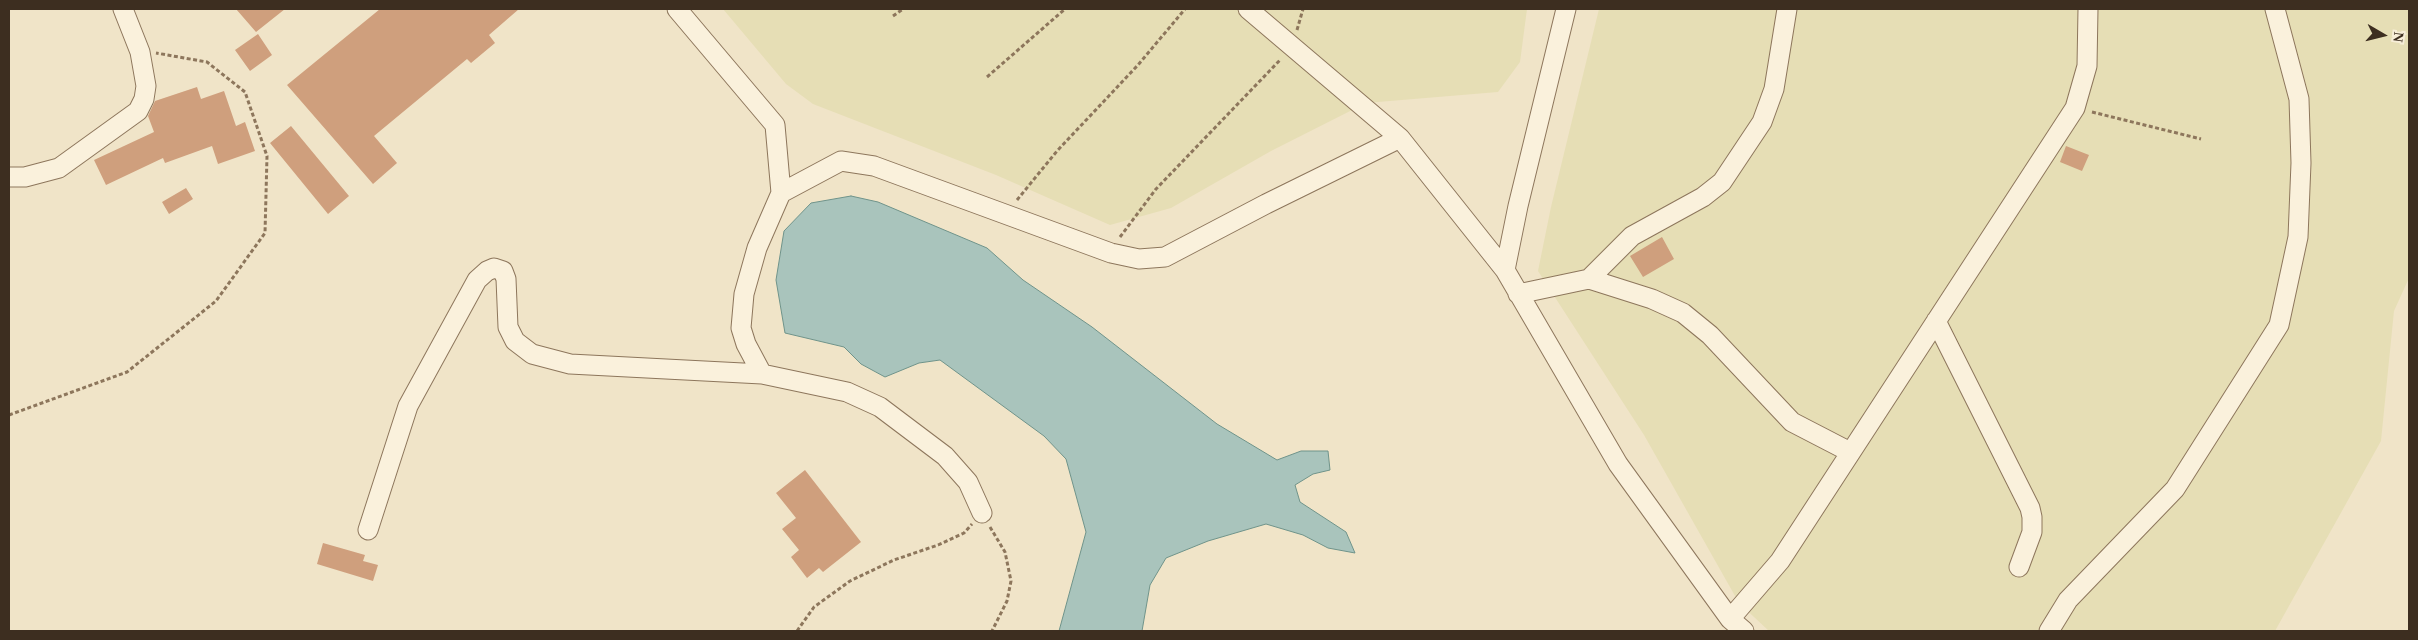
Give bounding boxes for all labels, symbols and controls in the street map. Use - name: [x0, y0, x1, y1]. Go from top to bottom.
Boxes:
- north arrow: [2358, 10, 2408, 60]
- text: N: [2390, 31, 2406, 43]

